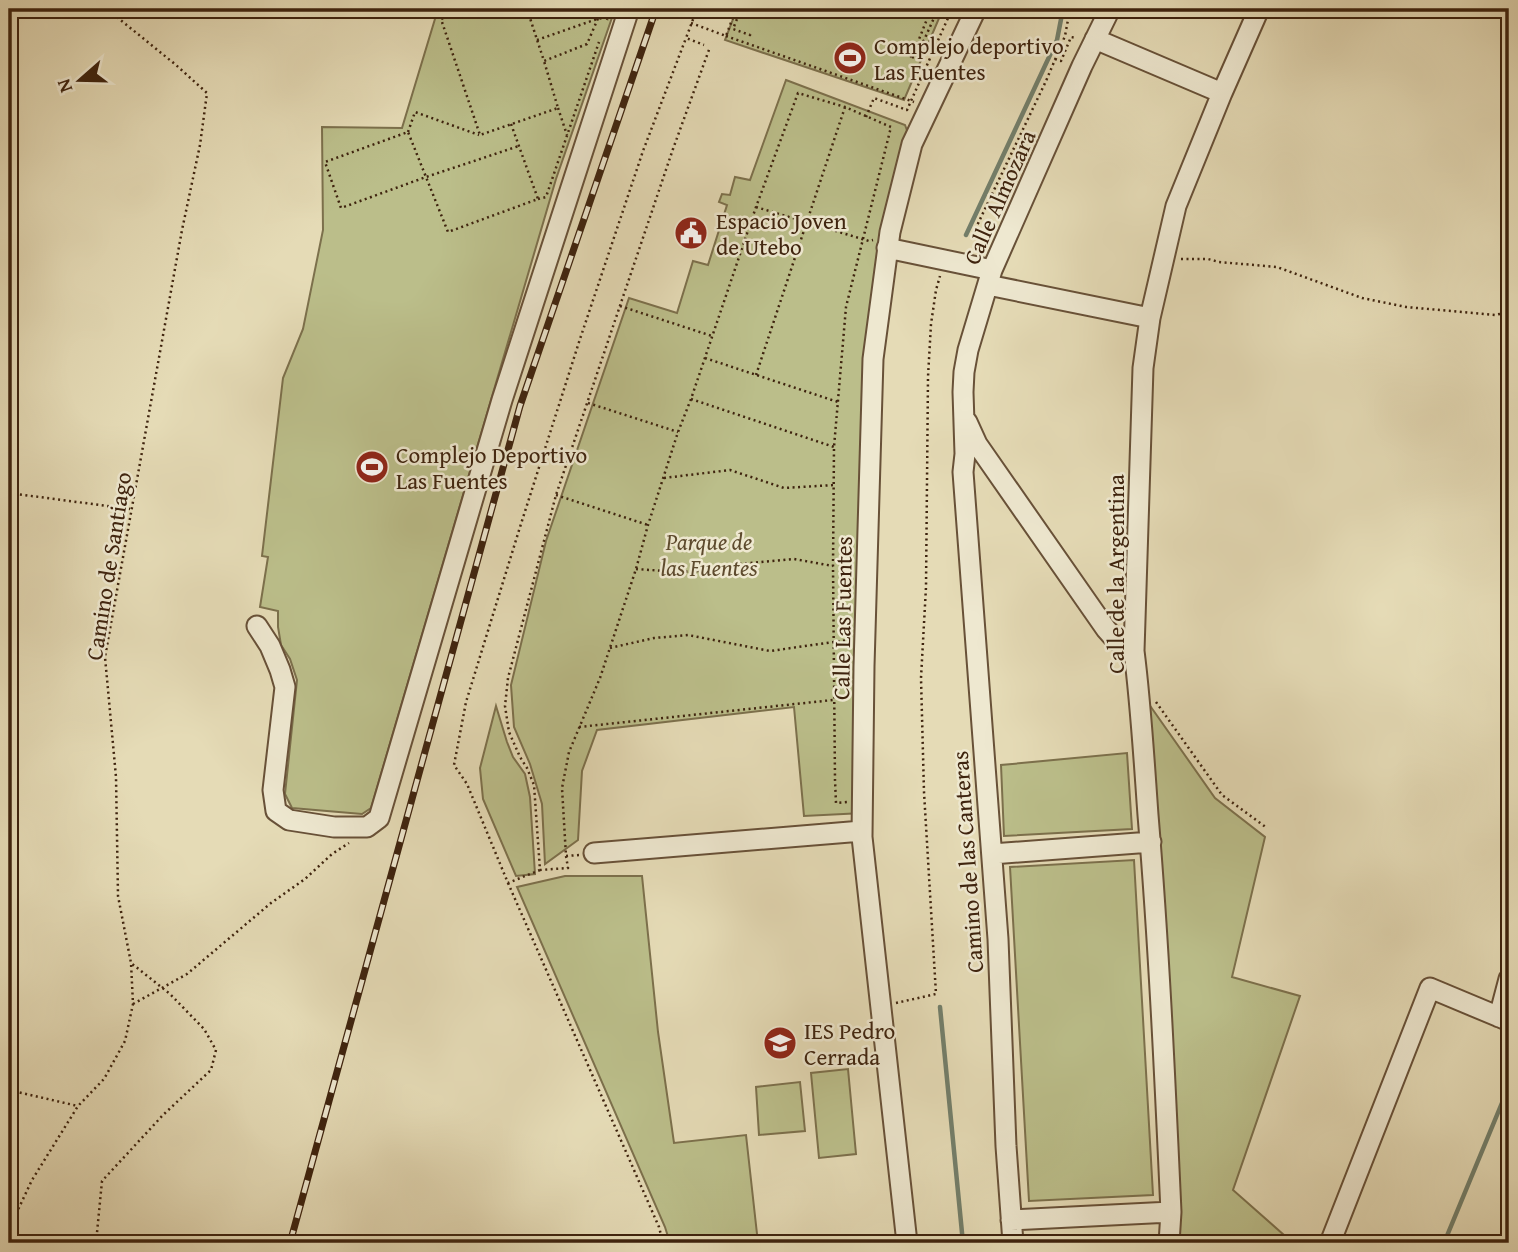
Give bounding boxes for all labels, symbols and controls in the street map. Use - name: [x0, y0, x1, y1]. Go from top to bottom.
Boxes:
- place label: Complejo deportivo Las Fuentes: [874, 29, 1064, 88]
- sports icon: Complejo deportivo Las Fuentes: [831, 39, 869, 77]
- north arrow: [46, 46, 116, 116]
- text: N: [49, 75, 79, 97]
- street label: Calle Almozara: [955, 124, 1043, 270]
- place label: Espacio Joven de Utebo: [716, 204, 847, 263]
- public building icon: Espacio Joven de Utebo: [672, 214, 710, 252]
- place label: Complejo Deportivo Las Fuentes: [396, 438, 587, 497]
- sports icon: Complejo Deportivo Las Fuentes: [353, 448, 391, 486]
- street label: Camino de Santiago: [77, 470, 139, 662]
- street label: Calle de la Argentina: [1099, 474, 1132, 674]
- park label: Parque de las Fuentes: [661, 525, 758, 584]
- street label: Calle Las Fuentes: [824, 536, 860, 700]
- street label: Camino de las Canteras: [943, 750, 991, 974]
- place label: IES Pedro Cerrada: [804, 1014, 895, 1073]
- school or university icon: IES Pedro Cerrada: [761, 1024, 799, 1062]

